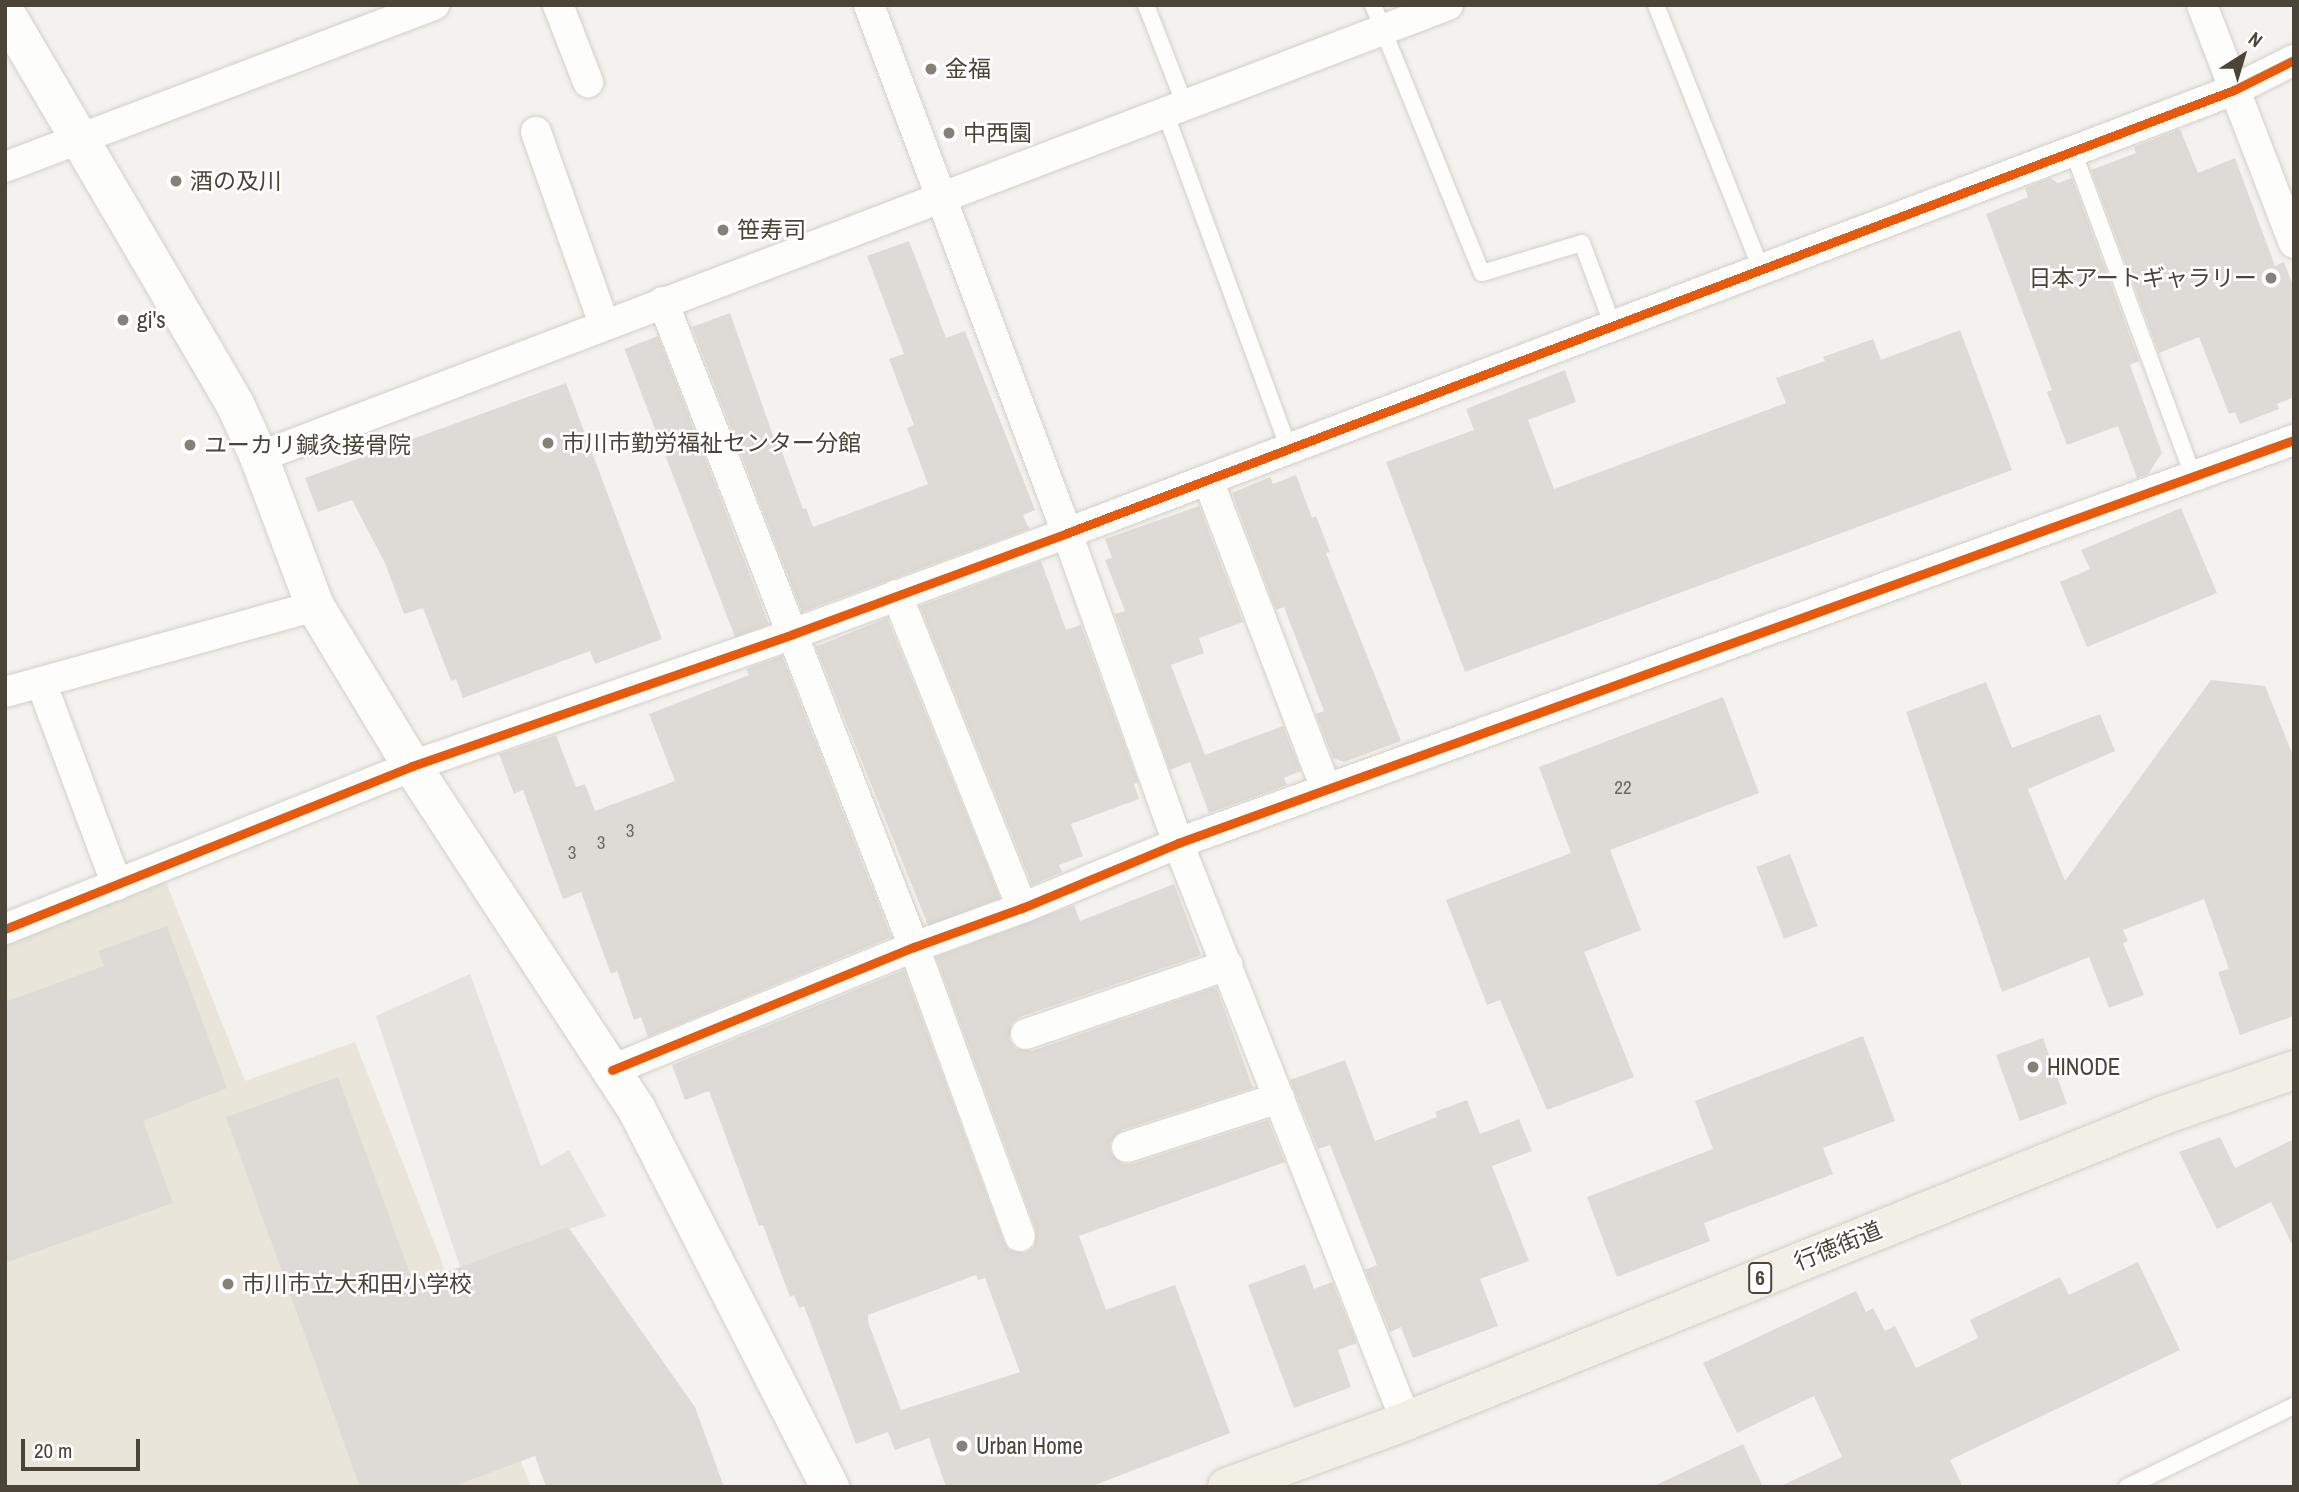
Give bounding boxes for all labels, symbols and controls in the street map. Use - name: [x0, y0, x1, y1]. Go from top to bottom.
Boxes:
- north arrow: [2208, 21, 2278, 91]
- text: N: [2243, 25, 2268, 53]
- place label: 金福: [945, 55, 991, 83]
- marker: 金福: [923, 61, 939, 77]
- place label: 中西園: [963, 119, 1032, 147]
- marker: 中西園: [941, 125, 957, 141]
- place label: 酒の及川: [190, 167, 282, 195]
- marker: 酒の及川: [168, 173, 184, 189]
- place label: 笹寿司: [737, 216, 806, 244]
- marker: 笹寿司: [715, 222, 731, 238]
- place label: 日本アートギャラリー: [2028, 264, 2257, 292]
- marker: 日本アートギャラリー: [2263, 270, 2279, 286]
- place label: gi's: [137, 306, 166, 334]
- marker: gi's: [115, 312, 131, 328]
- place label: 市川市勤労福祉センター分館: [562, 429, 861, 457]
- place label: ユーカリ鍼灸接骨院: [204, 431, 411, 459]
- marker: 市川市勤労福祉センター分館: [540, 435, 556, 451]
- marker: ユーカリ鍼灸接骨院: [182, 437, 198, 453]
- house number: 22: [1614, 777, 1632, 799]
- house number: 3: [626, 820, 634, 842]
- house number: 3: [597, 832, 605, 854]
- house number: 3: [568, 842, 576, 864]
- place label: HINODE: [2047, 1053, 2120, 1081]
- marker: HINODE: [2025, 1059, 2041, 1075]
- street label: 行徳街道: [1790, 1216, 1886, 1276]
- road number: 6: [1748, 1260, 1772, 1296]
- place label: 市川市立大和田小学校: [242, 1270, 472, 1298]
- marker: 市川市立大和田小学校: [220, 1276, 236, 1292]
- scale bar: [24, 1426, 144, 1470]
- place label: Urban Home: [976, 1432, 1083, 1460]
- text: 20 m: [34, 1436, 72, 1465]
- marker: Urban Home: [954, 1438, 970, 1454]

